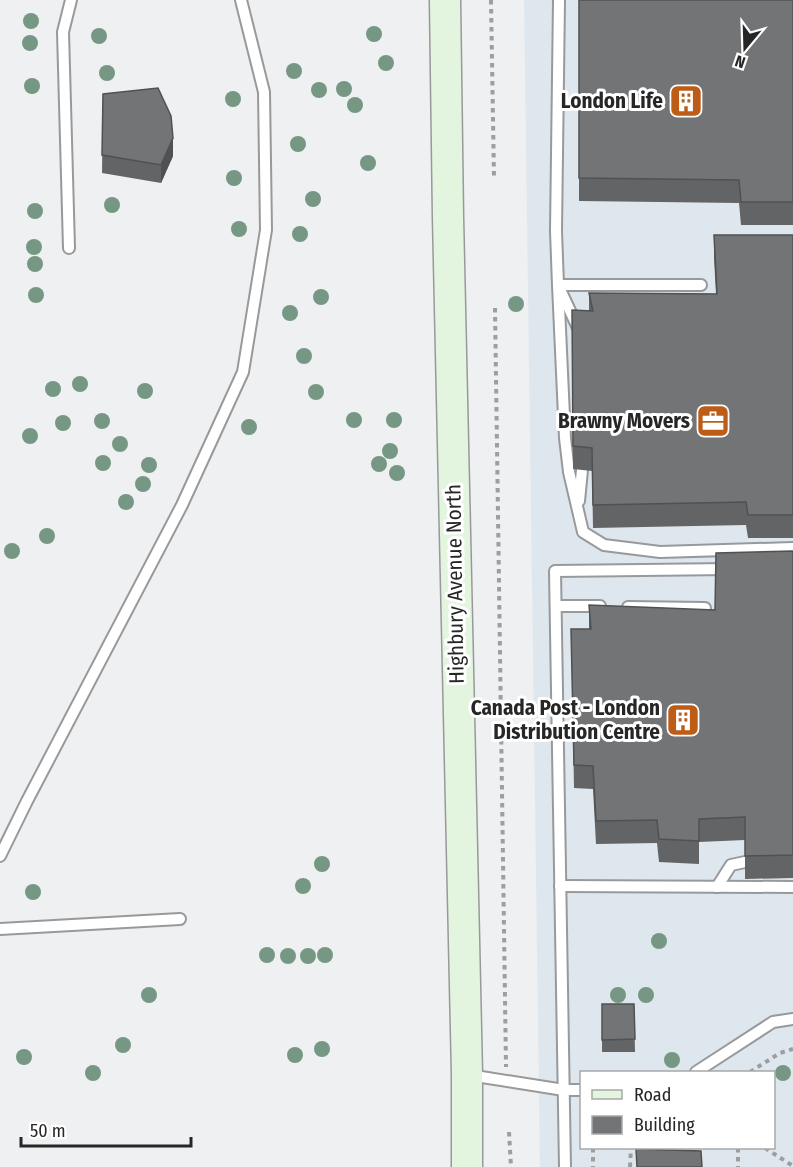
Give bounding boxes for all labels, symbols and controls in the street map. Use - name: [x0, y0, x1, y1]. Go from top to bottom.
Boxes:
- north arrow: [715, 18, 775, 78]
- text: N: [733, 51, 748, 72]
- building icon: London Life: [668, 83, 704, 119]
- place label: London Life: [561, 88, 663, 114]
- office icon: Brawny Movers: [695, 403, 731, 439]
- place label: Brawny Movers: [558, 408, 690, 434]
- street label: Highbury Avenue North: [440, 484, 470, 684]
- place label: Canada Post - London Distribution Centre: [471, 695, 660, 745]
- building icon: Canada Post - London Distribution Centre: [665, 702, 701, 738]
- legend: [580, 1071, 775, 1149]
- text: Road: [634, 1084, 671, 1106]
- scale bar: [21, 1110, 190, 1148]
- text: Building: [634, 1114, 695, 1136]
- text: 50 m: [30, 1120, 66, 1142]

